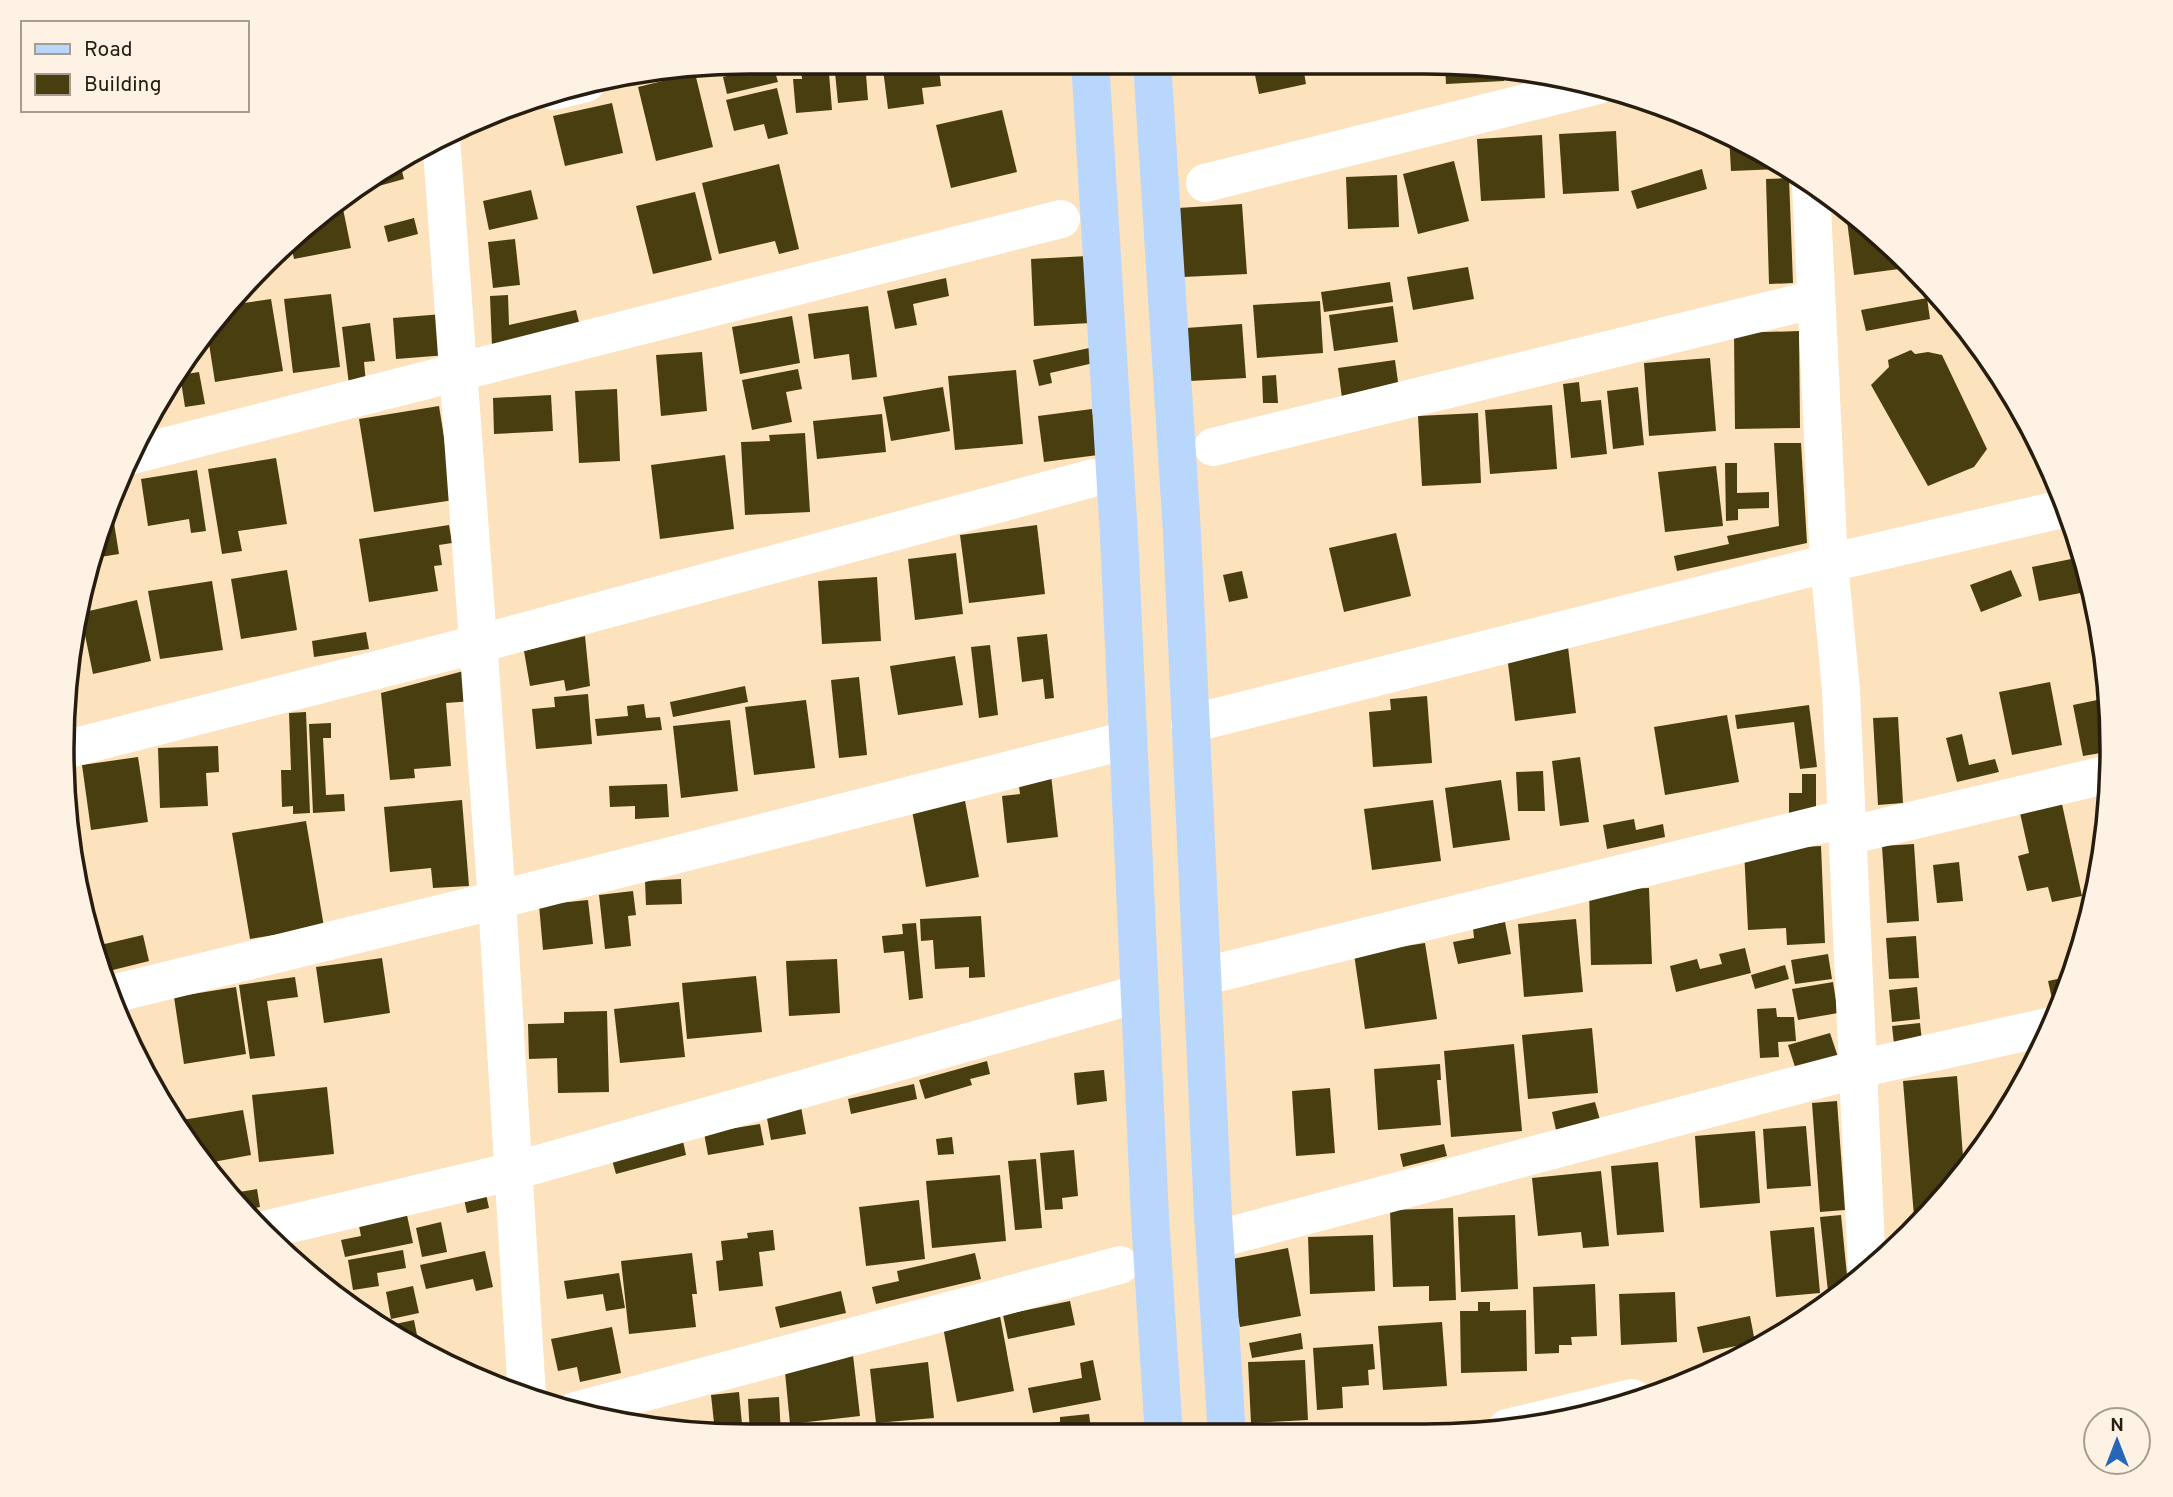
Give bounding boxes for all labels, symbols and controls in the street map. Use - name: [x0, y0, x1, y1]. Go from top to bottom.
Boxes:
- legend: [21, 21, 248, 112]
- text: Road: [84, 37, 133, 64]
- text: Building: [84, 72, 162, 99]
- north arrow: [2082, 1406, 2152, 1476]
- text: N: [2110, 1414, 2124, 1438]

